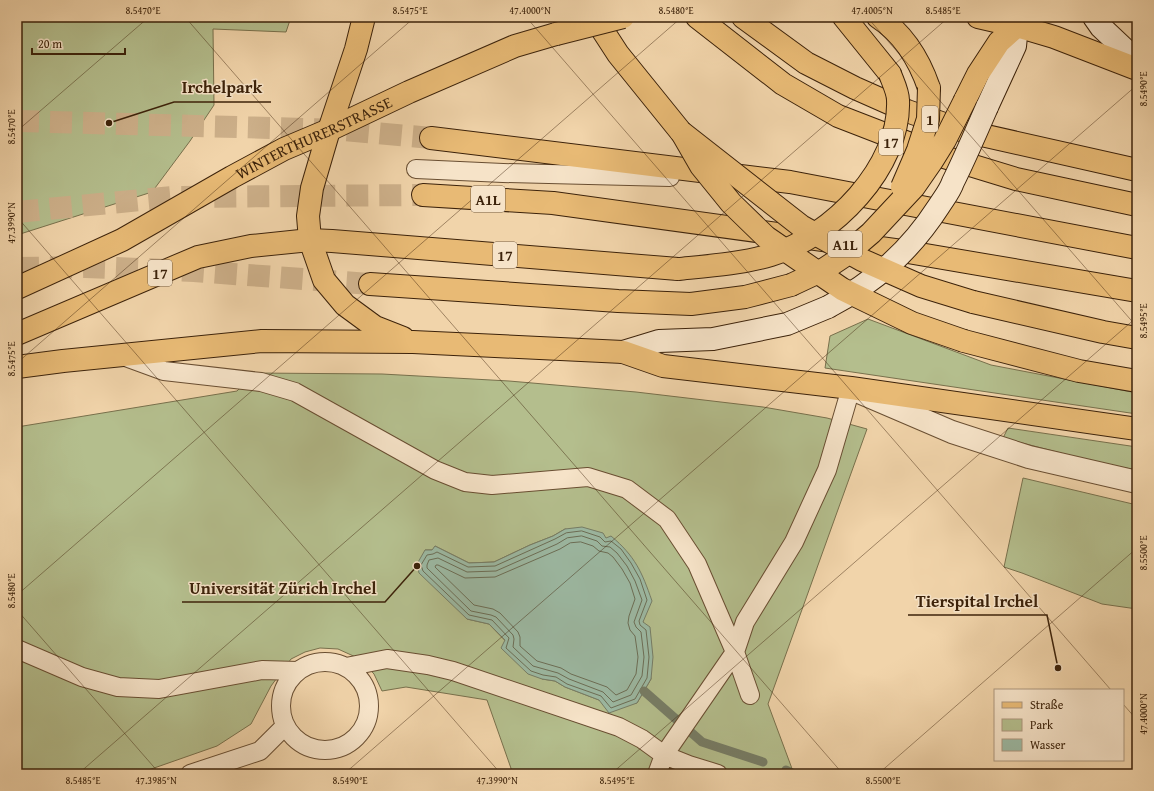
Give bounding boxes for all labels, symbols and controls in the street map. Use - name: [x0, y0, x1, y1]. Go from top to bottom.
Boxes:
- text: 8.5470°E: [125, 3, 161, 18]
- text: 8.5475°E: [392, 3, 428, 18]
- text: 47.4000°N: [509, 3, 551, 18]
- text: 8.5480°E: [658, 3, 694, 18]
- text: 47.4005°N: [851, 3, 893, 18]
- text: 8.5485°E: [925, 3, 961, 18]
- scale bar: [32, 30, 125, 56]
- text: 20 m: [38, 35, 62, 52]
- text: 8.5490°E: [1136, 71, 1151, 107]
- callout: Irchelpark: [174, 73, 271, 102]
- text: Irchelpark: [182, 74, 263, 99]
- street label: WINTERTHURERSTRASSE: [231, 90, 396, 185]
- road number: 1: [922, 106, 938, 132]
- text: 8.5470°E: [4, 109, 19, 145]
- road number: 17: [879, 129, 903, 155]
- road number: A1L: [471, 186, 505, 212]
- text: 47.3990°N: [4, 202, 19, 244]
- road number: A1L: [828, 231, 862, 257]
- road number: 17: [493, 242, 517, 268]
- road number: 17: [148, 260, 172, 286]
- text: 8.5495°E: [1136, 303, 1151, 339]
- text: 8.5475°E: [4, 341, 19, 377]
- text: 8.5500°E: [1136, 535, 1151, 571]
- text: 8.5480°E: [4, 573, 19, 609]
- callout: Universität Zürich Irchel: [182, 573, 385, 602]
- text: Universität Zürich Irchel: [189, 575, 377, 600]
- callout: Tierspital Irchel: [908, 586, 1047, 615]
- text: Tierspital Irchel: [916, 588, 1038, 613]
- legend: [994, 689, 1124, 761]
- text: 47.4000°N: [1136, 693, 1151, 735]
- text: Straße: [1030, 696, 1064, 713]
- text: Park: [1030, 716, 1054, 733]
- text: Wasser: [1030, 736, 1066, 753]
- text: 8.5485°E: [65, 773, 101, 788]
- text: 47.3985°N: [135, 773, 177, 788]
- text: 8.5490°E: [332, 773, 368, 788]
- text: 47.3990°N: [476, 773, 518, 788]
- text: 8.5495°E: [599, 773, 635, 788]
- text: 8.5500°E: [865, 773, 901, 788]

